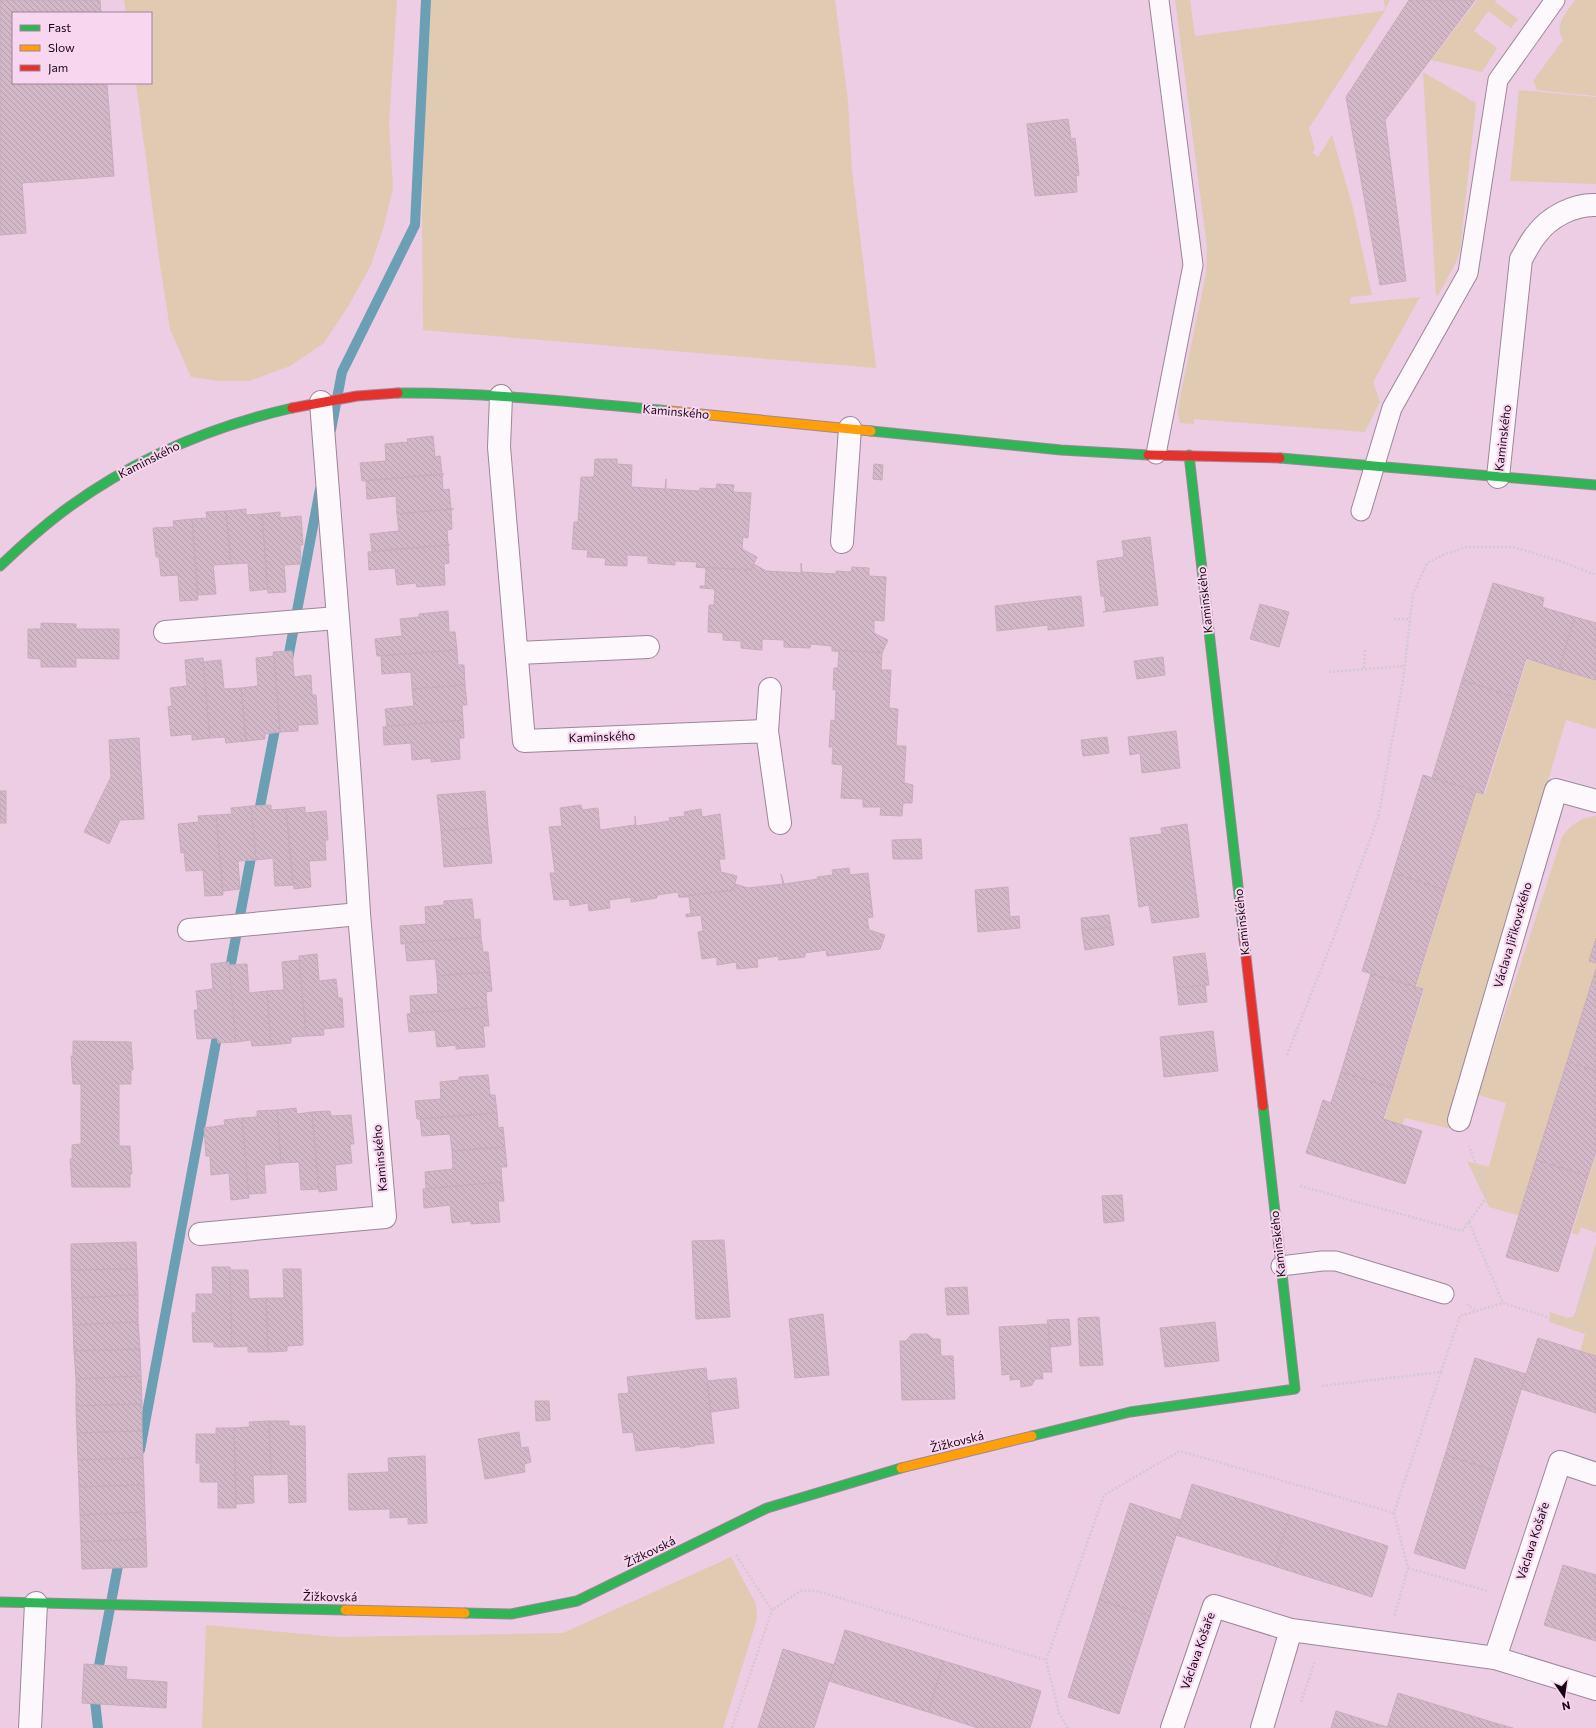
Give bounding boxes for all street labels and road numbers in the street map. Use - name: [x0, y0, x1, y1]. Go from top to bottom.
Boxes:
- street label: Kaminského: [642, 401, 710, 421]
- street label: Kaminského: [1491, 404, 1513, 472]
- street label: Kaminského: [116, 438, 181, 481]
- street label: Kaminského: [1194, 566, 1214, 634]
- street label: Kaminského: [568, 728, 636, 744]
- street label: Václava Jiřikovského: [1490, 880, 1535, 989]
- street label: Kaminského: [1231, 888, 1251, 956]
- street label: Kaminského: [369, 1124, 389, 1192]
- street label: Kaminského: [1267, 1210, 1287, 1278]
- street label: Žižkovská: [929, 1428, 985, 1454]
- street label: Václava Košaře: [1513, 1500, 1551, 1581]
- street label: Žižkovská: [622, 1533, 677, 1569]
- street label: Žižkovská: [303, 1589, 357, 1603]
- street label: Václava Košaře: [1177, 1610, 1217, 1691]

